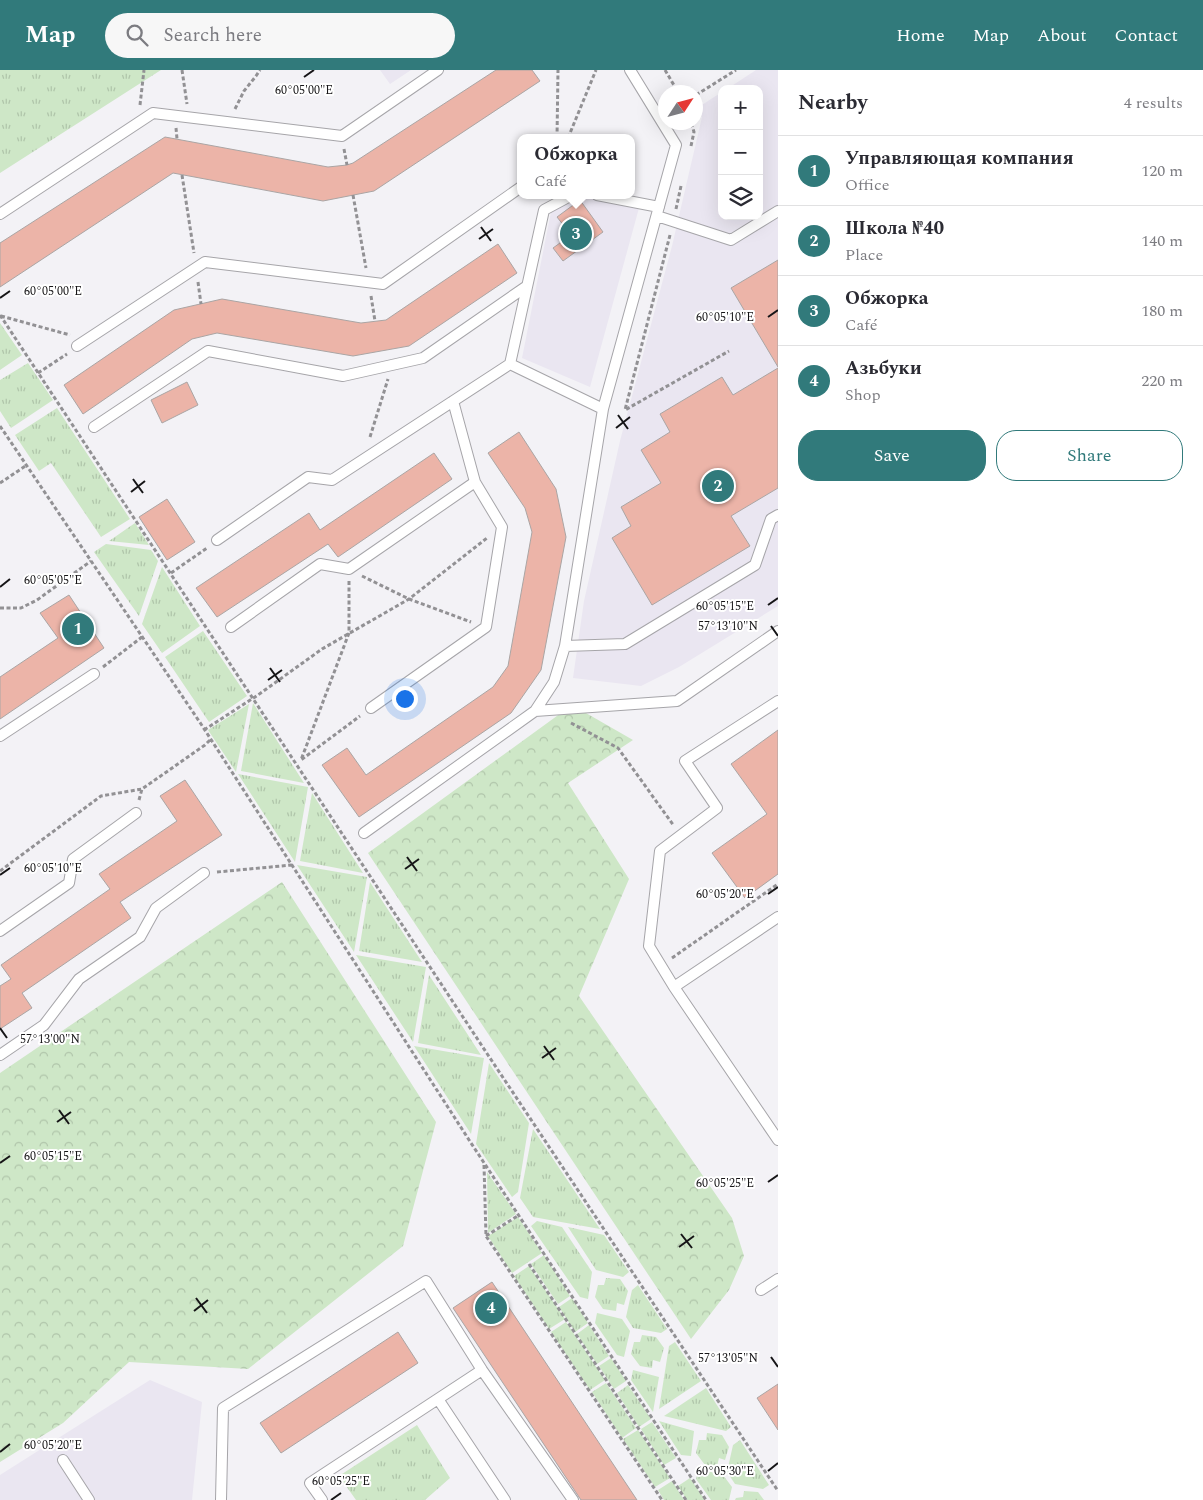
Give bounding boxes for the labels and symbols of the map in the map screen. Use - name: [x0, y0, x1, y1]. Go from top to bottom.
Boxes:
- text: 60°05'00"E: [275, 81, 333, 100]
- north arrow: [658, 85, 703, 130]
- pin: 3: [560, 215, 592, 253]
- text: 60°05'00"E: [24, 282, 82, 301]
- text: 60°05'10"E: [696, 308, 754, 327]
- pin: 2: [702, 467, 734, 505]
- text: 60°05'05"E: [24, 571, 82, 590]
- text: 60°05'15"E: [696, 597, 754, 616]
- pin: 1: [62, 610, 94, 648]
- text: 57°13'10"N: [698, 617, 758, 636]
- your location: [392, 686, 418, 712]
- text: 60°05'10"E: [24, 859, 82, 878]
- text: 60°05'20"E: [696, 885, 754, 904]
- text: 57°13'00"N: [20, 1030, 80, 1049]
- text: 60°05'15"E: [24, 1147, 82, 1166]
- text: 60°05'25"E: [696, 1174, 754, 1193]
- pin: 4: [475, 1289, 507, 1327]
- text: 57°13'05"N: [698, 1349, 758, 1368]
- text: 60°05'20"E: [24, 1436, 82, 1455]
- text: 60°05'30"E: [696, 1462, 754, 1481]
- text: 60°05'25"E: [312, 1472, 370, 1491]

